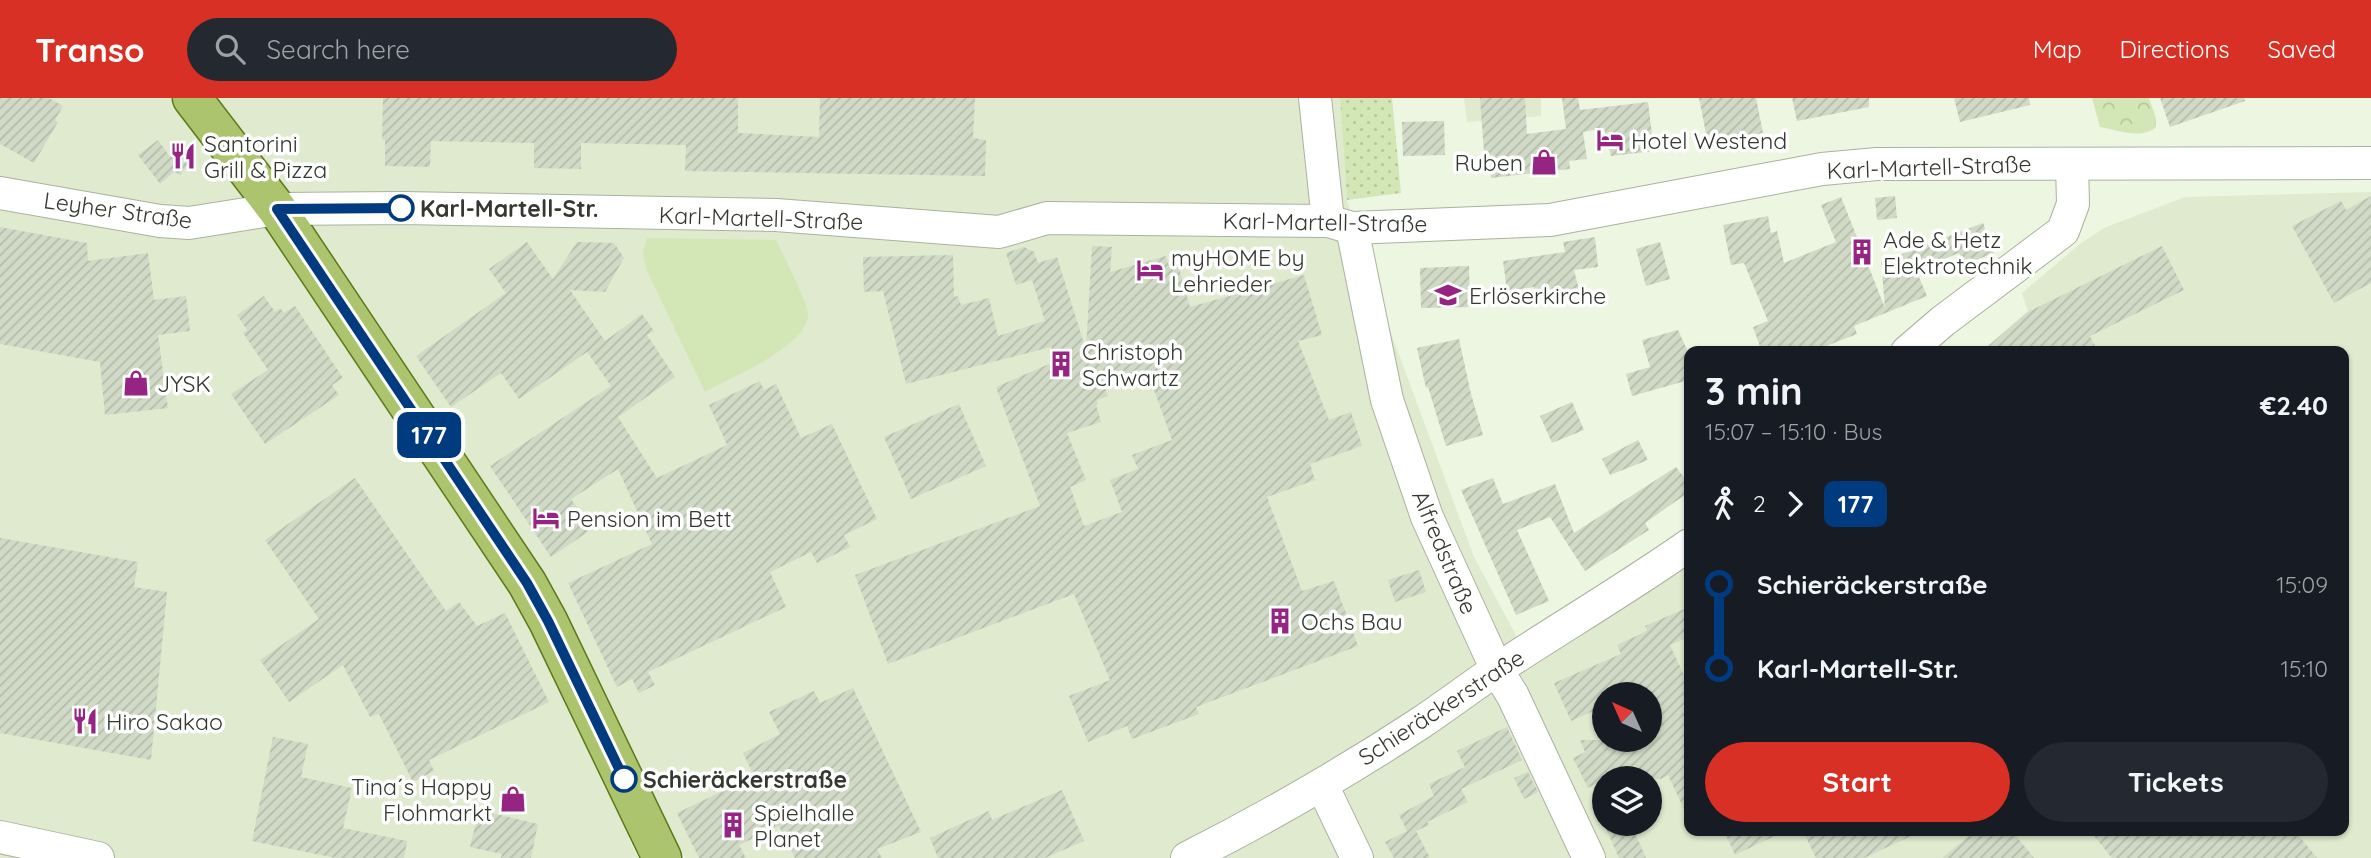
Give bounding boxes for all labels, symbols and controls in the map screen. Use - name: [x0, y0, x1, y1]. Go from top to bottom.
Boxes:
- search box: [187, 18, 677, 81]
- text: Transo: [35, 29, 145, 70]
- icon: search: [211, 30, 249, 68]
- text: Search here: [267, 33, 410, 66]
- text: Map: [2033, 34, 2082, 64]
- text: Directions: [2120, 34, 2230, 64]
- text: Saved: [2268, 34, 2336, 64]
- hotel icon: Hotel Westend: [1595, 125, 1625, 155]
- place label: Hotel Westend: [1631, 126, 1787, 155]
- place label: Santorini Grill & Pizza: [204, 129, 327, 184]
- restaurant icon: Santorini Grill & Pizza: [168, 141, 198, 171]
- shop icon: Ruben: [1529, 147, 1559, 177]
- place label: Ruben: [1455, 148, 1523, 177]
- street label: Karl-Martell-Straße: [1826, 149, 2032, 185]
- street label: Leyher Straße: [42, 185, 194, 235]
- place label: Karl-Martell-Str.: [420, 194, 599, 223]
- marker: Karl-Martell-Str.: [388, 195, 414, 221]
- street label: Karl-Martell-Straße: [658, 200, 864, 236]
- street label: Karl-Martell-Straße: [1222, 206, 1428, 238]
- place label: Ade & Hetz Elektrotechnik: [1883, 225, 2033, 280]
- building icon: Ade & Hetz Elektrotechnik: [1847, 237, 1877, 267]
- place label: myHOME by Lehrieder: [1171, 243, 1304, 298]
- hotel icon: myHOME by Lehrieder: [1135, 255, 1165, 285]
- school or university icon: Erlöserkirche: [1433, 280, 1463, 310]
- place label: Erlöserkirche: [1469, 281, 1606, 310]
- place label: Christoph Schwartz: [1082, 337, 1183, 392]
- building icon: Christoph Schwartz: [1046, 349, 1076, 379]
- text: 3 min: [1705, 367, 1803, 415]
- shop icon: JYSK: [121, 368, 151, 398]
- place label: JYSK: [157, 369, 211, 398]
- text: €2.40: [2260, 389, 2328, 422]
- line badge: 177: [389, 412, 469, 458]
- text: 15:07 – 15:10 · Bus: [1705, 417, 1882, 446]
- text: 177: [411, 420, 447, 450]
- icon: walk: [1705, 485, 1743, 523]
- icon: forward: [1776, 485, 1814, 523]
- street label: Alfredstraße: [1406, 486, 1484, 618]
- text: 2: [1753, 489, 1766, 518]
- text: 177: [1838, 489, 1873, 519]
- hotel icon: Pension im Bett: [531, 503, 561, 533]
- place label: Pension im Bett: [567, 504, 732, 533]
- text: Schieräckerstraße: [1757, 568, 1988, 601]
- text: 15:09: [2276, 570, 2328, 599]
- building icon: Ochs Bau: [1265, 606, 1295, 636]
- place label: Ochs Bau: [1301, 607, 1403, 636]
- street label: Schieräckerstraße: [1353, 643, 1529, 771]
- text: Karl-Martell-Str.: [1757, 652, 1959, 685]
- text: 15:10: [2280, 654, 2328, 683]
- north arrow: [1592, 682, 1662, 752]
- map controls: [1592, 682, 1662, 836]
- restaurant icon: Hiro Sakao: [70, 706, 100, 736]
- place label: Hiro Sakao: [106, 707, 223, 736]
- button: Start: [1705, 742, 2010, 822]
- button: Tickets: [2024, 742, 2328, 822]
- place label: Schieräckerstraße: [643, 765, 847, 794]
- marker: Schieräckerstraße: [611, 766, 637, 792]
- button: layers: [1592, 766, 1662, 836]
- place label: Tina´s Happy Flohmarkt: [351, 772, 492, 827]
- shop icon: Tina´s Happy Flohmarkt: [498, 784, 528, 814]
- place label: Spielhalle Planet: [754, 798, 854, 853]
- building icon: Spielhalle Planet: [718, 810, 748, 840]

